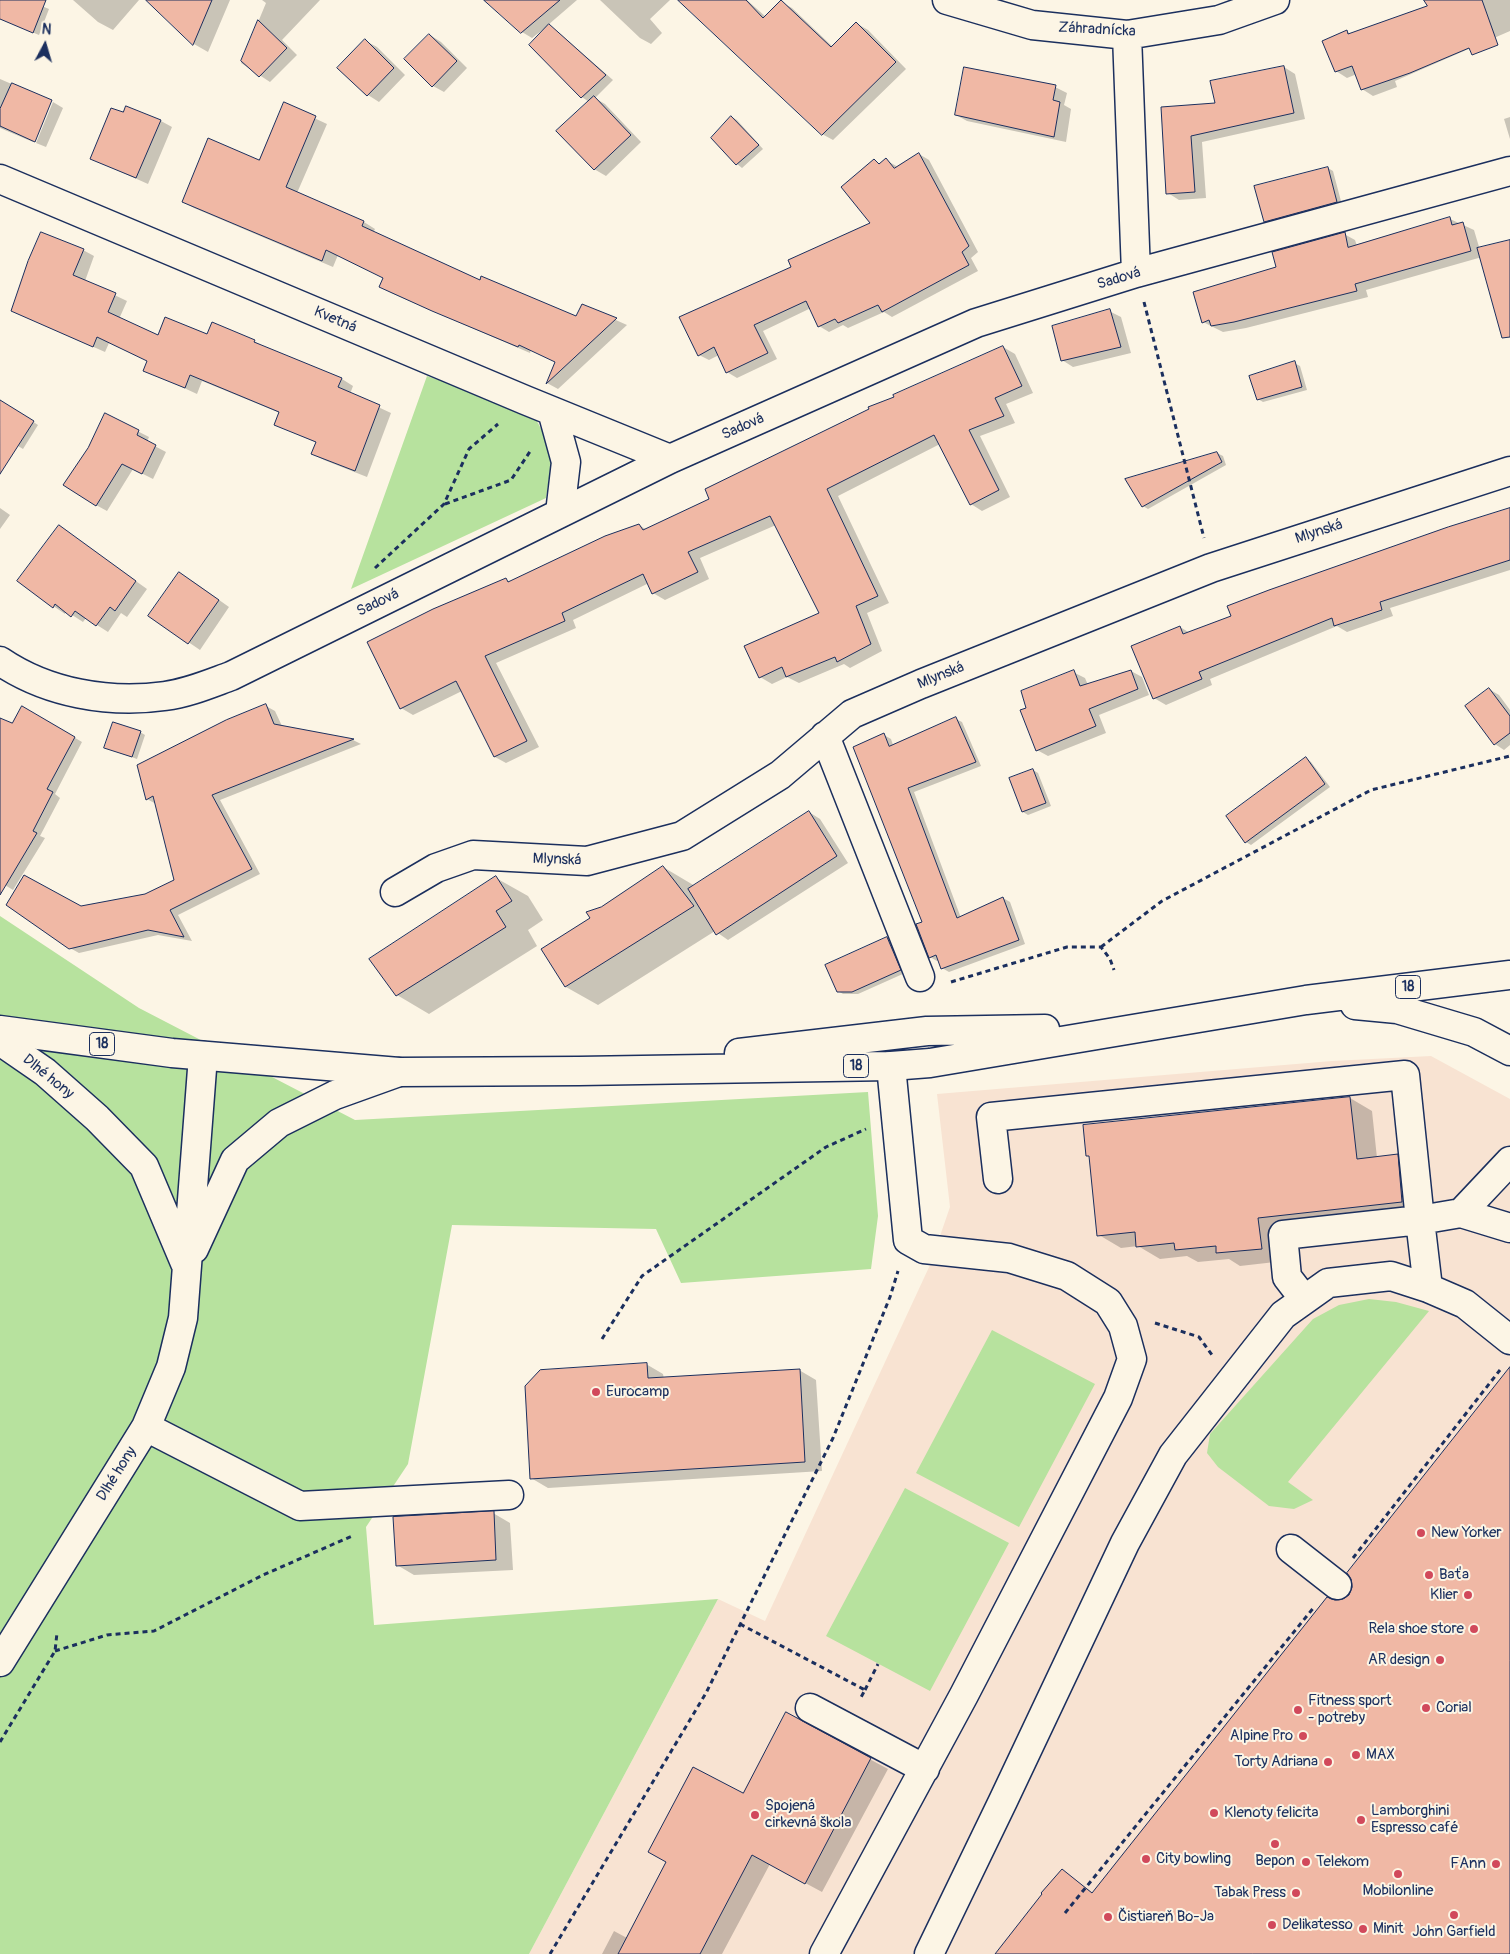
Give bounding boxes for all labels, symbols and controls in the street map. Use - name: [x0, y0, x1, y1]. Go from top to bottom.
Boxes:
- street label: Záhradnícka: [1058, 19, 1136, 41]
- north arrow: [20, 20, 70, 70]
- text: N: [41, 21, 52, 39]
- street label: Sadová: [1095, 264, 1143, 294]
- street label: Kvetná: [311, 303, 359, 337]
- street label: Sadová: [719, 410, 767, 444]
- street label: Mlynská: [1293, 516, 1345, 548]
- street label: Sadová: [354, 585, 402, 621]
- street label: Mlynská: [915, 658, 967, 694]
- street label: Mlynská: [532, 850, 582, 870]
- road number: 18: [1396, 976, 1420, 999]
- road number: 18: [90, 1032, 114, 1056]
- street label: Dlhé hony: [19, 1051, 77, 1103]
- road number: 18: [844, 1054, 868, 1078]
- place label: Eurocamp: [606, 1383, 669, 1401]
- marker: Eurocamp: [590, 1386, 602, 1398]
- street label: Dlhé hony: [93, 1443, 141, 1505]
- place label: New Yorker: [1431, 1524, 1502, 1542]
- marker: New Yorker: [1415, 1527, 1427, 1539]
- place label: Baťa: [1439, 1566, 1469, 1584]
- marker: Baťa: [1423, 1569, 1435, 1581]
- place label: Klier: [1430, 1586, 1458, 1604]
- marker: Klier: [1462, 1589, 1474, 1601]
- place label: Rela shoe store: [1368, 1620, 1464, 1638]
- marker: Rela shoe store: [1468, 1623, 1480, 1635]
- place label: AR design: [1368, 1651, 1430, 1669]
- marker: AR design: [1434, 1654, 1446, 1666]
- place label: Fitness sport - potreby: [1308, 1692, 1392, 1727]
- place label: Corial: [1436, 1699, 1472, 1717]
- marker: Corial: [1420, 1702, 1432, 1714]
- marker: Fitness sport - potreby: [1292, 1704, 1304, 1716]
- place label: Alpine Pro: [1230, 1727, 1293, 1745]
- marker: Alpine Pro: [1297, 1730, 1309, 1742]
- place label: MAX: [1366, 1746, 1395, 1764]
- marker: MAX: [1350, 1749, 1362, 1761]
- place label: Torty Adriana: [1234, 1753, 1318, 1771]
- marker: Torty Adriana: [1322, 1756, 1334, 1768]
- place label: Spojená cirkevná škola: [765, 1797, 851, 1832]
- place label: Lamborghini Espresso café: [1371, 1802, 1458, 1837]
- place label: Klenoty felicita: [1224, 1804, 1318, 1822]
- marker: Klenoty felicita: [1208, 1807, 1220, 1819]
- marker: Spojená cirkevná škola: [749, 1809, 761, 1821]
- marker: Lamborghini Espresso café: [1355, 1814, 1367, 1826]
- marker: Bepon: [1269, 1838, 1281, 1850]
- place label: City bowling: [1156, 1850, 1231, 1868]
- place label: Bepon: [1255, 1852, 1295, 1870]
- marker: City bowling: [1140, 1853, 1152, 1865]
- place label: Telekom: [1316, 1853, 1369, 1871]
- place label: FAnn: [1450, 1855, 1486, 1873]
- marker: Telekom: [1300, 1856, 1312, 1868]
- marker: FAnn: [1490, 1858, 1502, 1870]
- marker: Mobilonline: [1392, 1868, 1404, 1880]
- place label: Mobilonline: [1363, 1882, 1433, 1900]
- place label: Tabak Press: [1214, 1884, 1286, 1902]
- marker: Tabak Press: [1290, 1887, 1302, 1899]
- place label: Čistiareň Bo-Ja: [1118, 1908, 1214, 1926]
- marker: John Garfield: [1448, 1909, 1460, 1921]
- marker: Čistiareň Bo-Ja: [1102, 1911, 1114, 1923]
- place label: Delikatesso: [1282, 1916, 1353, 1934]
- marker: Delikatesso: [1266, 1919, 1278, 1931]
- place label: Minit: [1373, 1920, 1404, 1938]
- marker: Minit: [1357, 1923, 1369, 1935]
- place label: John Garfield: [1412, 1923, 1496, 1941]

